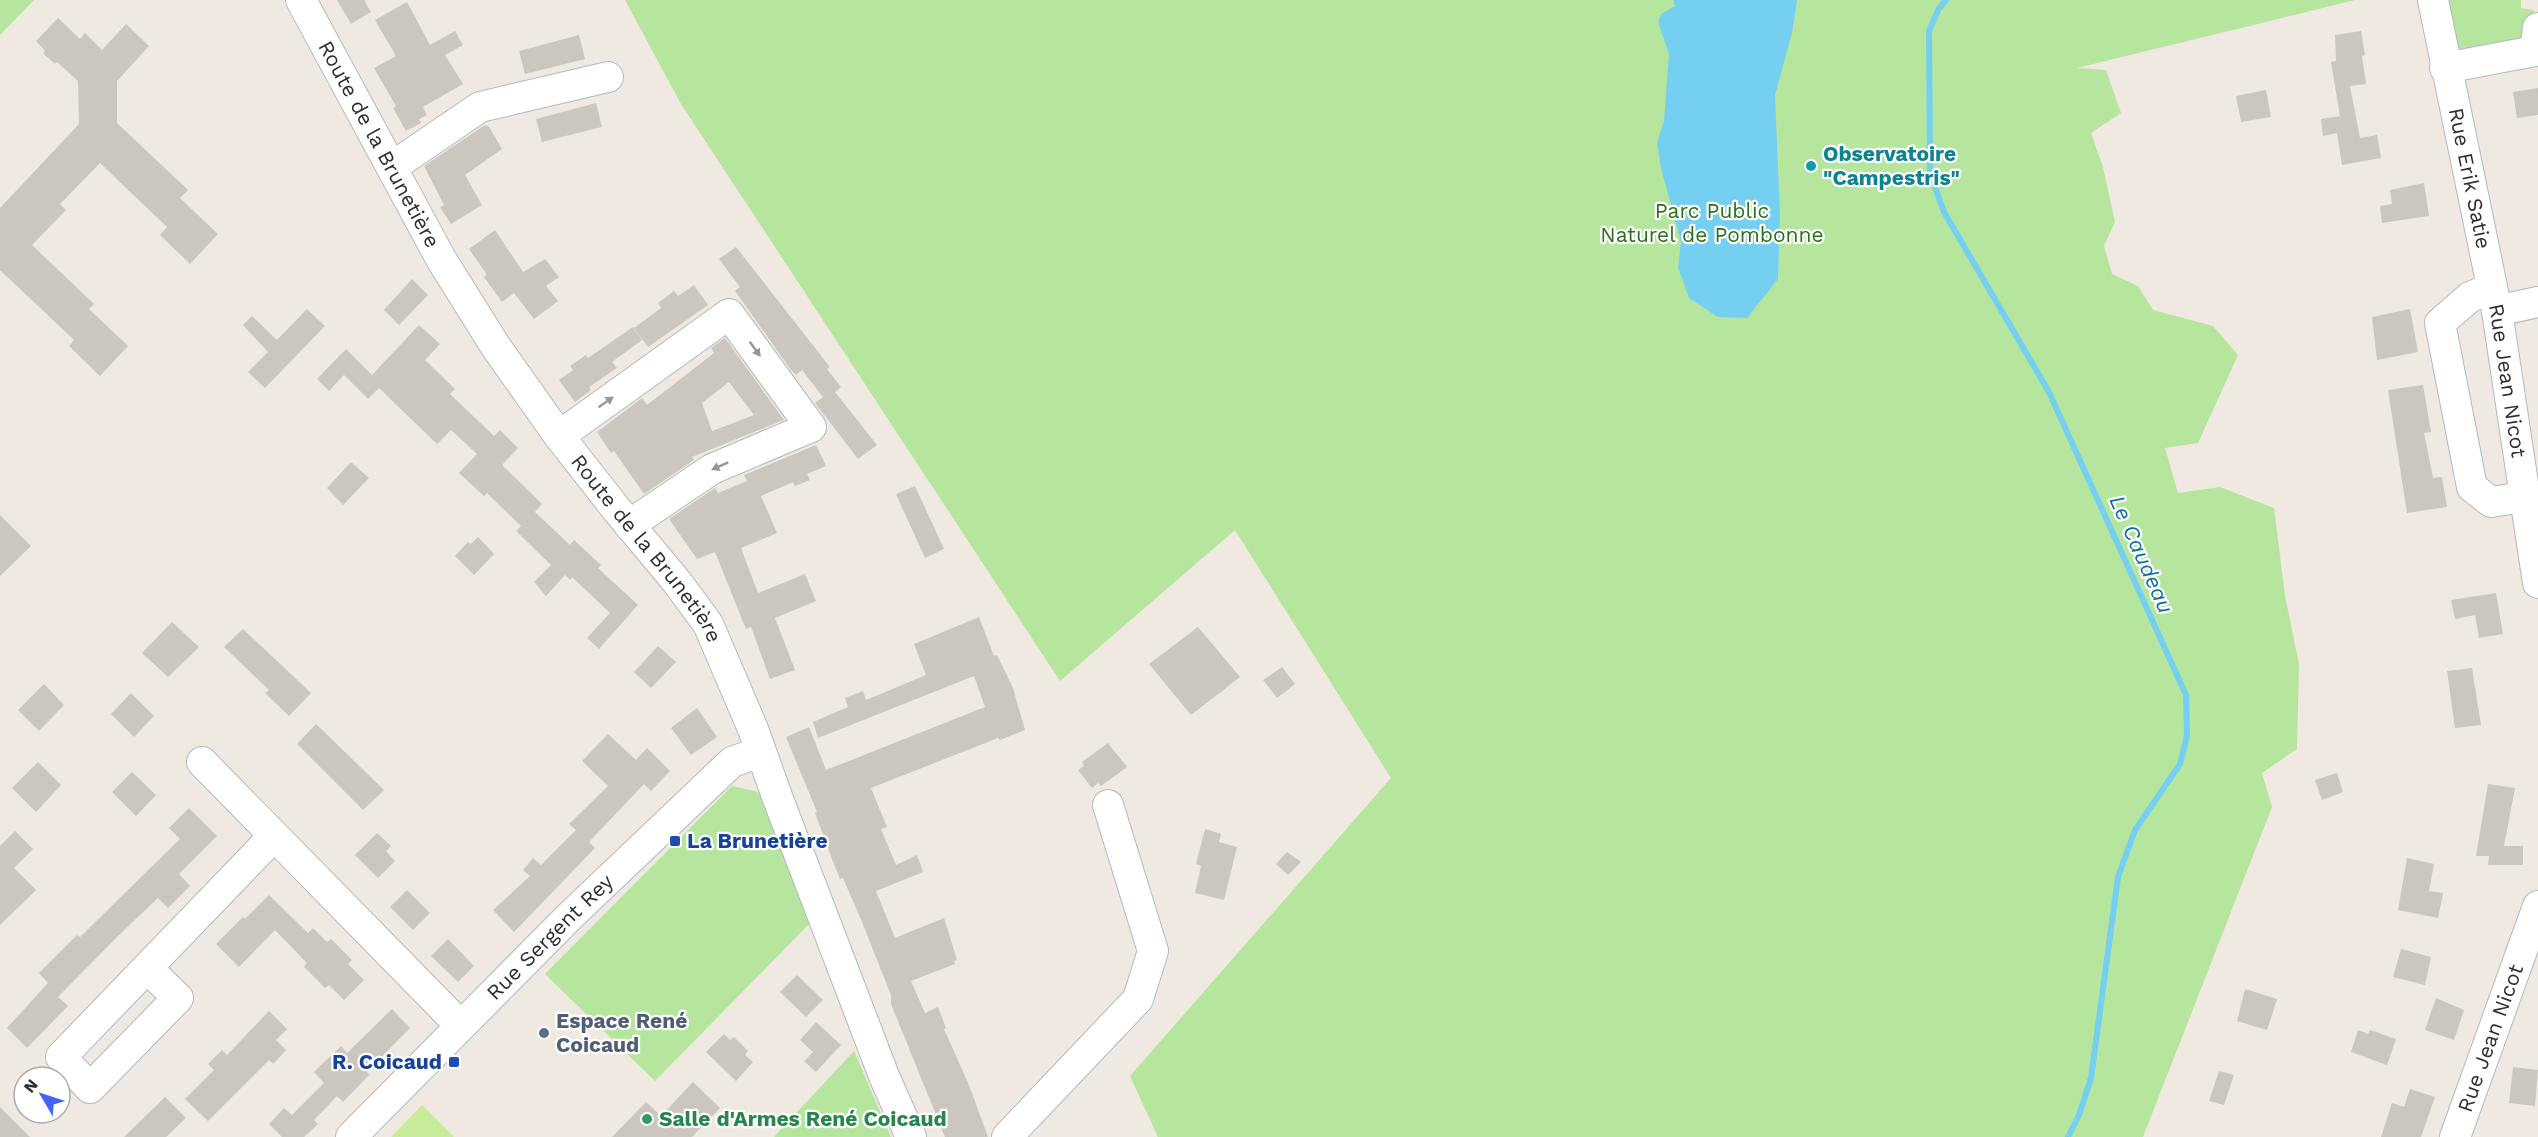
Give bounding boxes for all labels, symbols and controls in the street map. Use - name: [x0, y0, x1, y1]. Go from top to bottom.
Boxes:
- street label: Route de la Brunetière: [313, 36, 446, 252]
- street label: Rue Erik Satie: [2443, 105, 2497, 251]
- place label: Observatoire "Campestris": [1823, 141, 1960, 190]
- marker: Observatoire "Campestris": [1804, 159, 1818, 173]
- park label: Parc Public Naturel de Pombonne: [1600, 198, 1824, 247]
- street label: Rue Jean Nicot: [2484, 301, 2532, 460]
- one-way arrow: [749, 341, 761, 357]
- one-way arrow: [598, 396, 614, 408]
- street label: Route de la Brunetière: [566, 449, 727, 646]
- one-way arrow: [711, 462, 728, 471]
- water label: Le Caudeau: [2104, 491, 2179, 617]
- place label: La Brunetière: [687, 828, 828, 853]
- marker: La Brunetière: [668, 834, 682, 848]
- street label: Rue Sergent Rey: [481, 869, 618, 1005]
- street label: Rue Jean Nicot: [2452, 960, 2528, 1115]
- place label: Espace René Coicaud: [556, 1008, 687, 1057]
- marker: Espace René Coicaud: [537, 1026, 551, 1040]
- place label: R. Coicaud: [332, 1049, 442, 1074]
- marker: R. Coicaud: [447, 1055, 461, 1069]
- north arrow: [12, 1065, 72, 1125]
- text: N: [20, 1075, 42, 1096]
- place label: Salle d'Armes René Coicaud: [659, 1106, 947, 1131]
- marker: Salle d'Armes René Coicaud: [640, 1112, 654, 1126]

